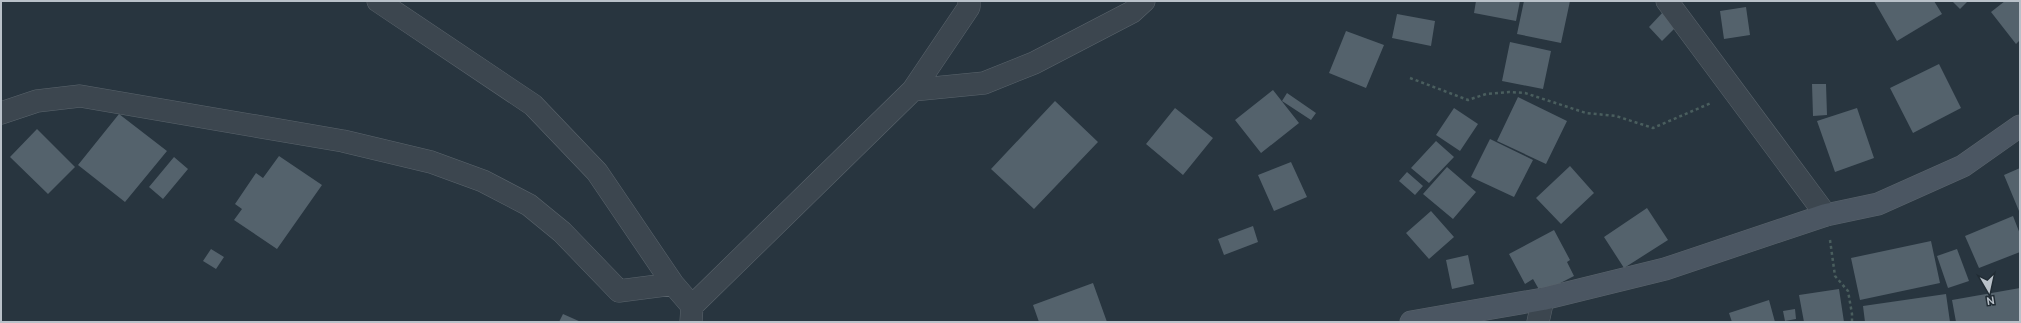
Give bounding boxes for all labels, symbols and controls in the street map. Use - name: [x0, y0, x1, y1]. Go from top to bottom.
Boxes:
- north arrow: [1969, 271, 2009, 311]
- text: N: [1986, 294, 1996, 307]

